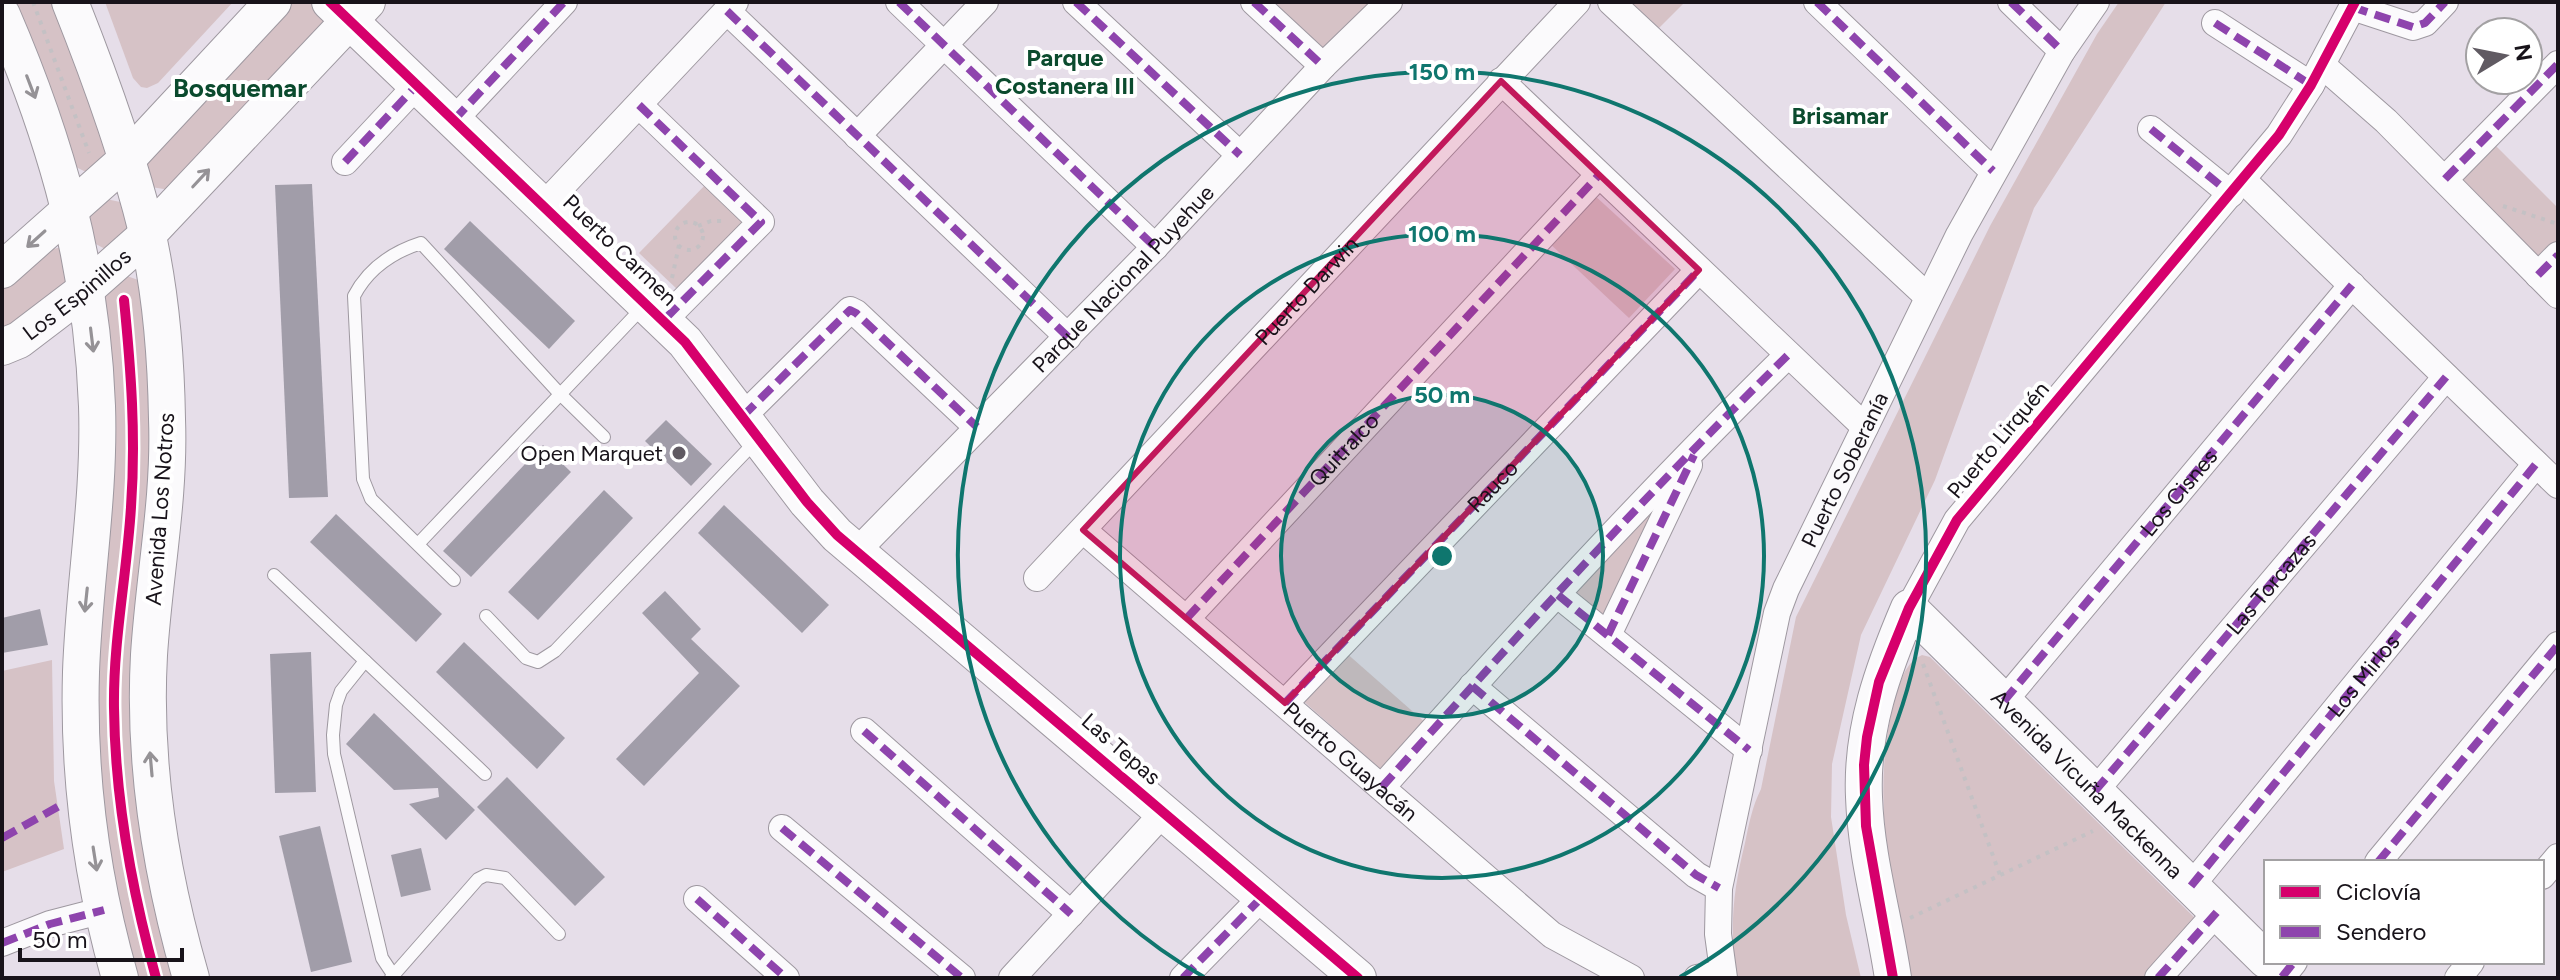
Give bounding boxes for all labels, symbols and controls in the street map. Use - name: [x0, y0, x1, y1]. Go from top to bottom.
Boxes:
- north arrow: [2464, 16, 2544, 96]
- text: N: [2508, 42, 2538, 63]
- district label: Parque Costanera III: [995, 43, 1135, 100]
- text: 150 m: [1409, 57, 1475, 86]
- district label: Bosquemar: [173, 72, 307, 104]
- one-way arrow: [25, 74, 39, 99]
- district label: Brisamar: [1792, 101, 1888, 130]
- one-way arrow: [191, 168, 210, 188]
- street label: Parque Nacional Puyehue: [1026, 179, 1219, 378]
- street label: Puerto Carmen: [557, 189, 683, 311]
- text: 100 m: [1408, 219, 1476, 248]
- one-way arrow: [27, 230, 47, 248]
- street label: Puerto Darwin: [1249, 231, 1364, 351]
- street label: Los Espinillos: [17, 242, 136, 346]
- one-way arrow: [85, 327, 100, 353]
- street label: Puerto Lirquén: [1941, 376, 2055, 504]
- text: 50 m: [1414, 380, 1470, 409]
- street label: Puerto Soberanía: [1795, 388, 1894, 552]
- street label: Quitralco: [1303, 407, 1385, 492]
- street label: Avenida Los Notros: [140, 412, 180, 606]
- place label: Open Marquet: [521, 440, 663, 467]
- street label: Los Cisnes: [2134, 443, 2223, 542]
- marker: Open Marquet: [670, 444, 688, 462]
- street label: Rauco: [1461, 454, 1523, 518]
- street label: Las Torcazas: [2220, 527, 2322, 640]
- centre of rings: [1428, 542, 1456, 570]
- one-way arrow: [79, 586, 94, 613]
- street label: Los Mirlos: [2321, 629, 2405, 722]
- street label: Avenida Vicuña Mackenna: [1986, 684, 2189, 884]
- street label: Puerto Guayacán: [1278, 696, 1424, 827]
- street label: Las Tepas: [1076, 707, 1166, 791]
- one-way arrow: [143, 751, 158, 778]
- one-way arrow: [88, 846, 103, 871]
- legend: [2264, 860, 2544, 964]
- text: Ciclovía: [2336, 877, 2421, 906]
- scale bar: [20, 912, 182, 962]
- text: Sendero: [2336, 917, 2426, 946]
- text: 50 m: [32, 925, 88, 954]

